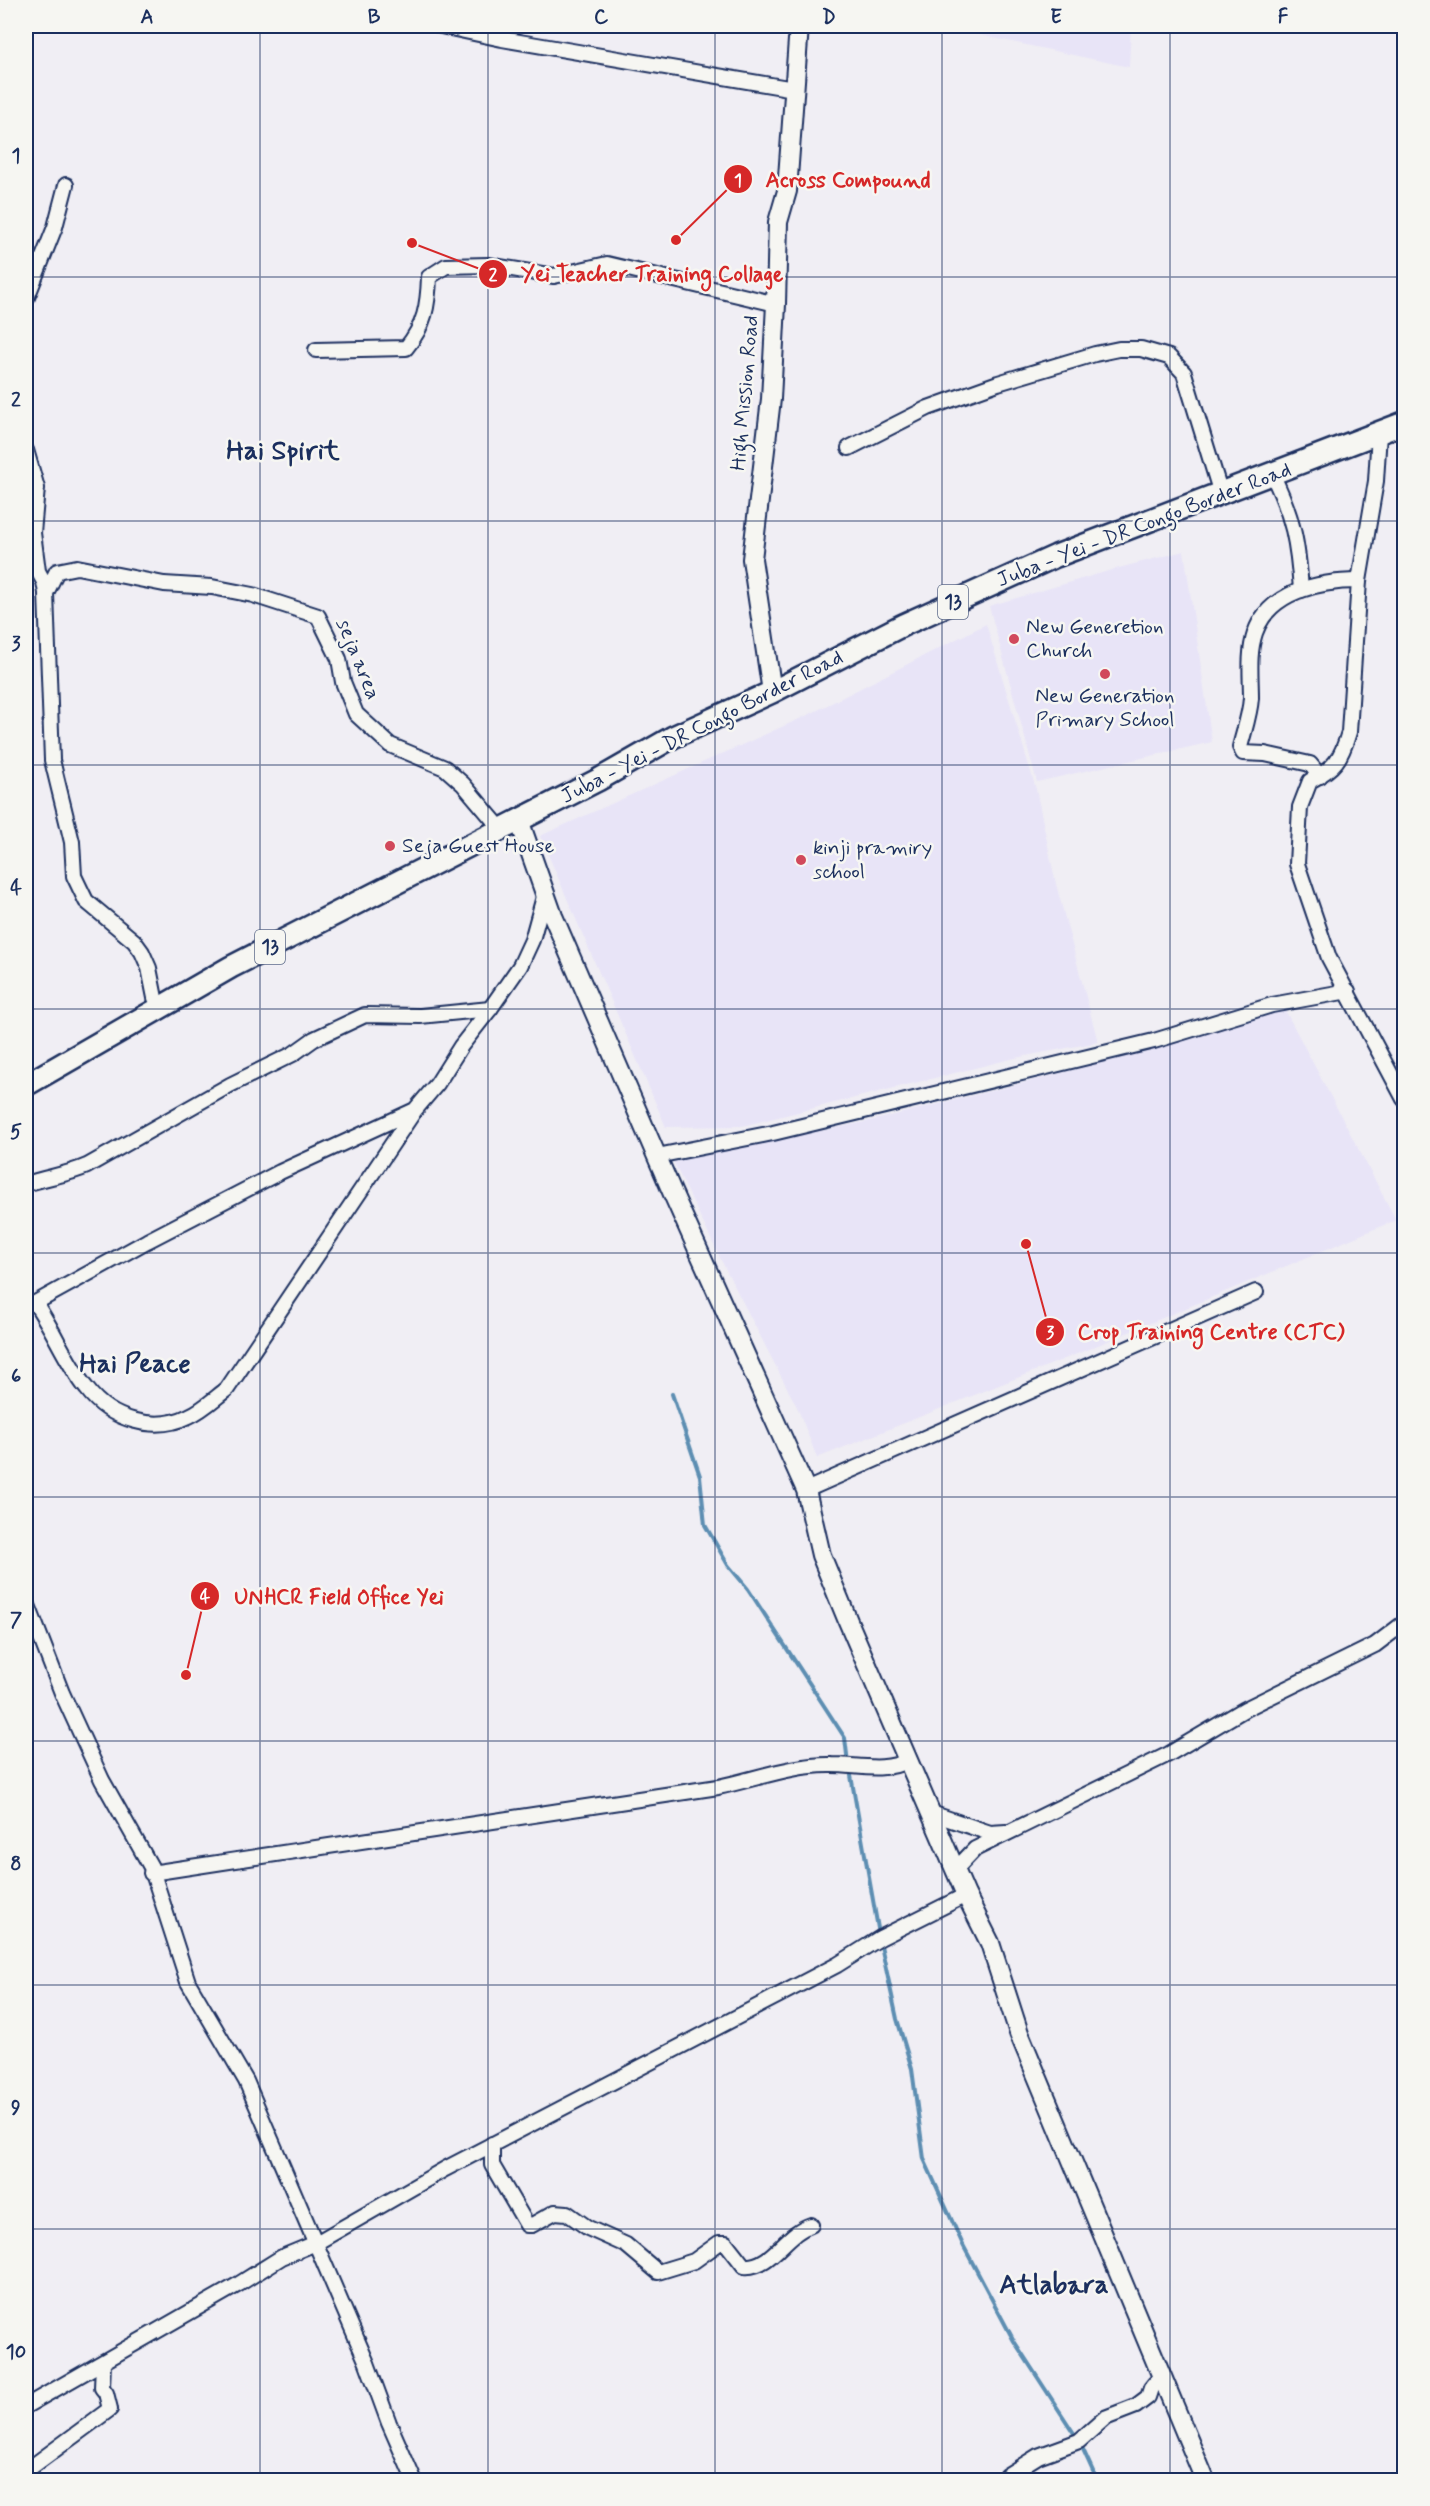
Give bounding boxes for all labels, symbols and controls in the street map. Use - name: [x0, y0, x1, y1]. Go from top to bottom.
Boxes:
- text: A: [140, 4, 154, 31]
- text: B: [368, 4, 381, 31]
- text: C: [594, 4, 609, 31]
- text: D: [822, 4, 836, 31]
- text: E: [1050, 4, 1062, 31]
- text: F: [1278, 4, 1289, 31]
- text: 1: [12, 143, 20, 170]
- callout: Across Compound: [723, 159, 942, 199]
- text: Across Compound: [766, 167, 930, 195]
- text: 1: [734, 169, 742, 193]
- callout: Yei Teacher Training Collage: [478, 254, 796, 294]
- text: Yei Teacher Training Collage: [521, 261, 784, 292]
- text: 2: [489, 263, 498, 287]
- street label: High Mission Road: [724, 314, 768, 472]
- text: 2: [11, 387, 21, 414]
- district label: Hai Spirit: [226, 434, 341, 469]
- street label: Juba - Yei - DR Congo Border Road: [993, 456, 1296, 596]
- road number: 13: [938, 585, 968, 619]
- place label: New Generetion Church: [1026, 613, 1164, 665]
- street label: seja area: [329, 614, 387, 704]
- text: 3: [11, 631, 21, 658]
- marker: New Generetion Church: [1007, 632, 1021, 646]
- street label: Juba - Yei - DR Congo Border Road: [556, 643, 849, 812]
- marker: New Generation Primary School: [1098, 667, 1112, 681]
- place label: New Generation Primary School: [1035, 682, 1175, 734]
- place label: Seja Guest House: [402, 832, 554, 860]
- place label: kinji pramiry school: [813, 834, 932, 886]
- marker: Seja Guest House: [383, 839, 397, 853]
- marker: kinji pramiry school: [794, 853, 808, 867]
- text: 4: [10, 875, 22, 902]
- road number: 13: [255, 930, 285, 964]
- text: 5: [10, 1119, 22, 1146]
- callout: Crop Training Centre (CTC): [1035, 1312, 1357, 1352]
- text: Crop Training Centre (CTC): [1077, 1319, 1345, 1350]
- text: 3: [1046, 1321, 1055, 1345]
- district label: Hai Peace: [79, 1347, 191, 1382]
- text: 6: [11, 1363, 21, 1390]
- callout: UNHCR Field Office Yei: [190, 1576, 459, 1616]
- text: UNHCR Field Office Yei: [234, 1584, 444, 1612]
- text: 4: [200, 1585, 211, 1609]
- text: 7: [10, 1607, 22, 1634]
- text: 8: [10, 1851, 22, 1878]
- text: 9: [11, 2095, 21, 2122]
- district label: Atlabara: [999, 2268, 1109, 2303]
- text: 10: [6, 2339, 26, 2366]

